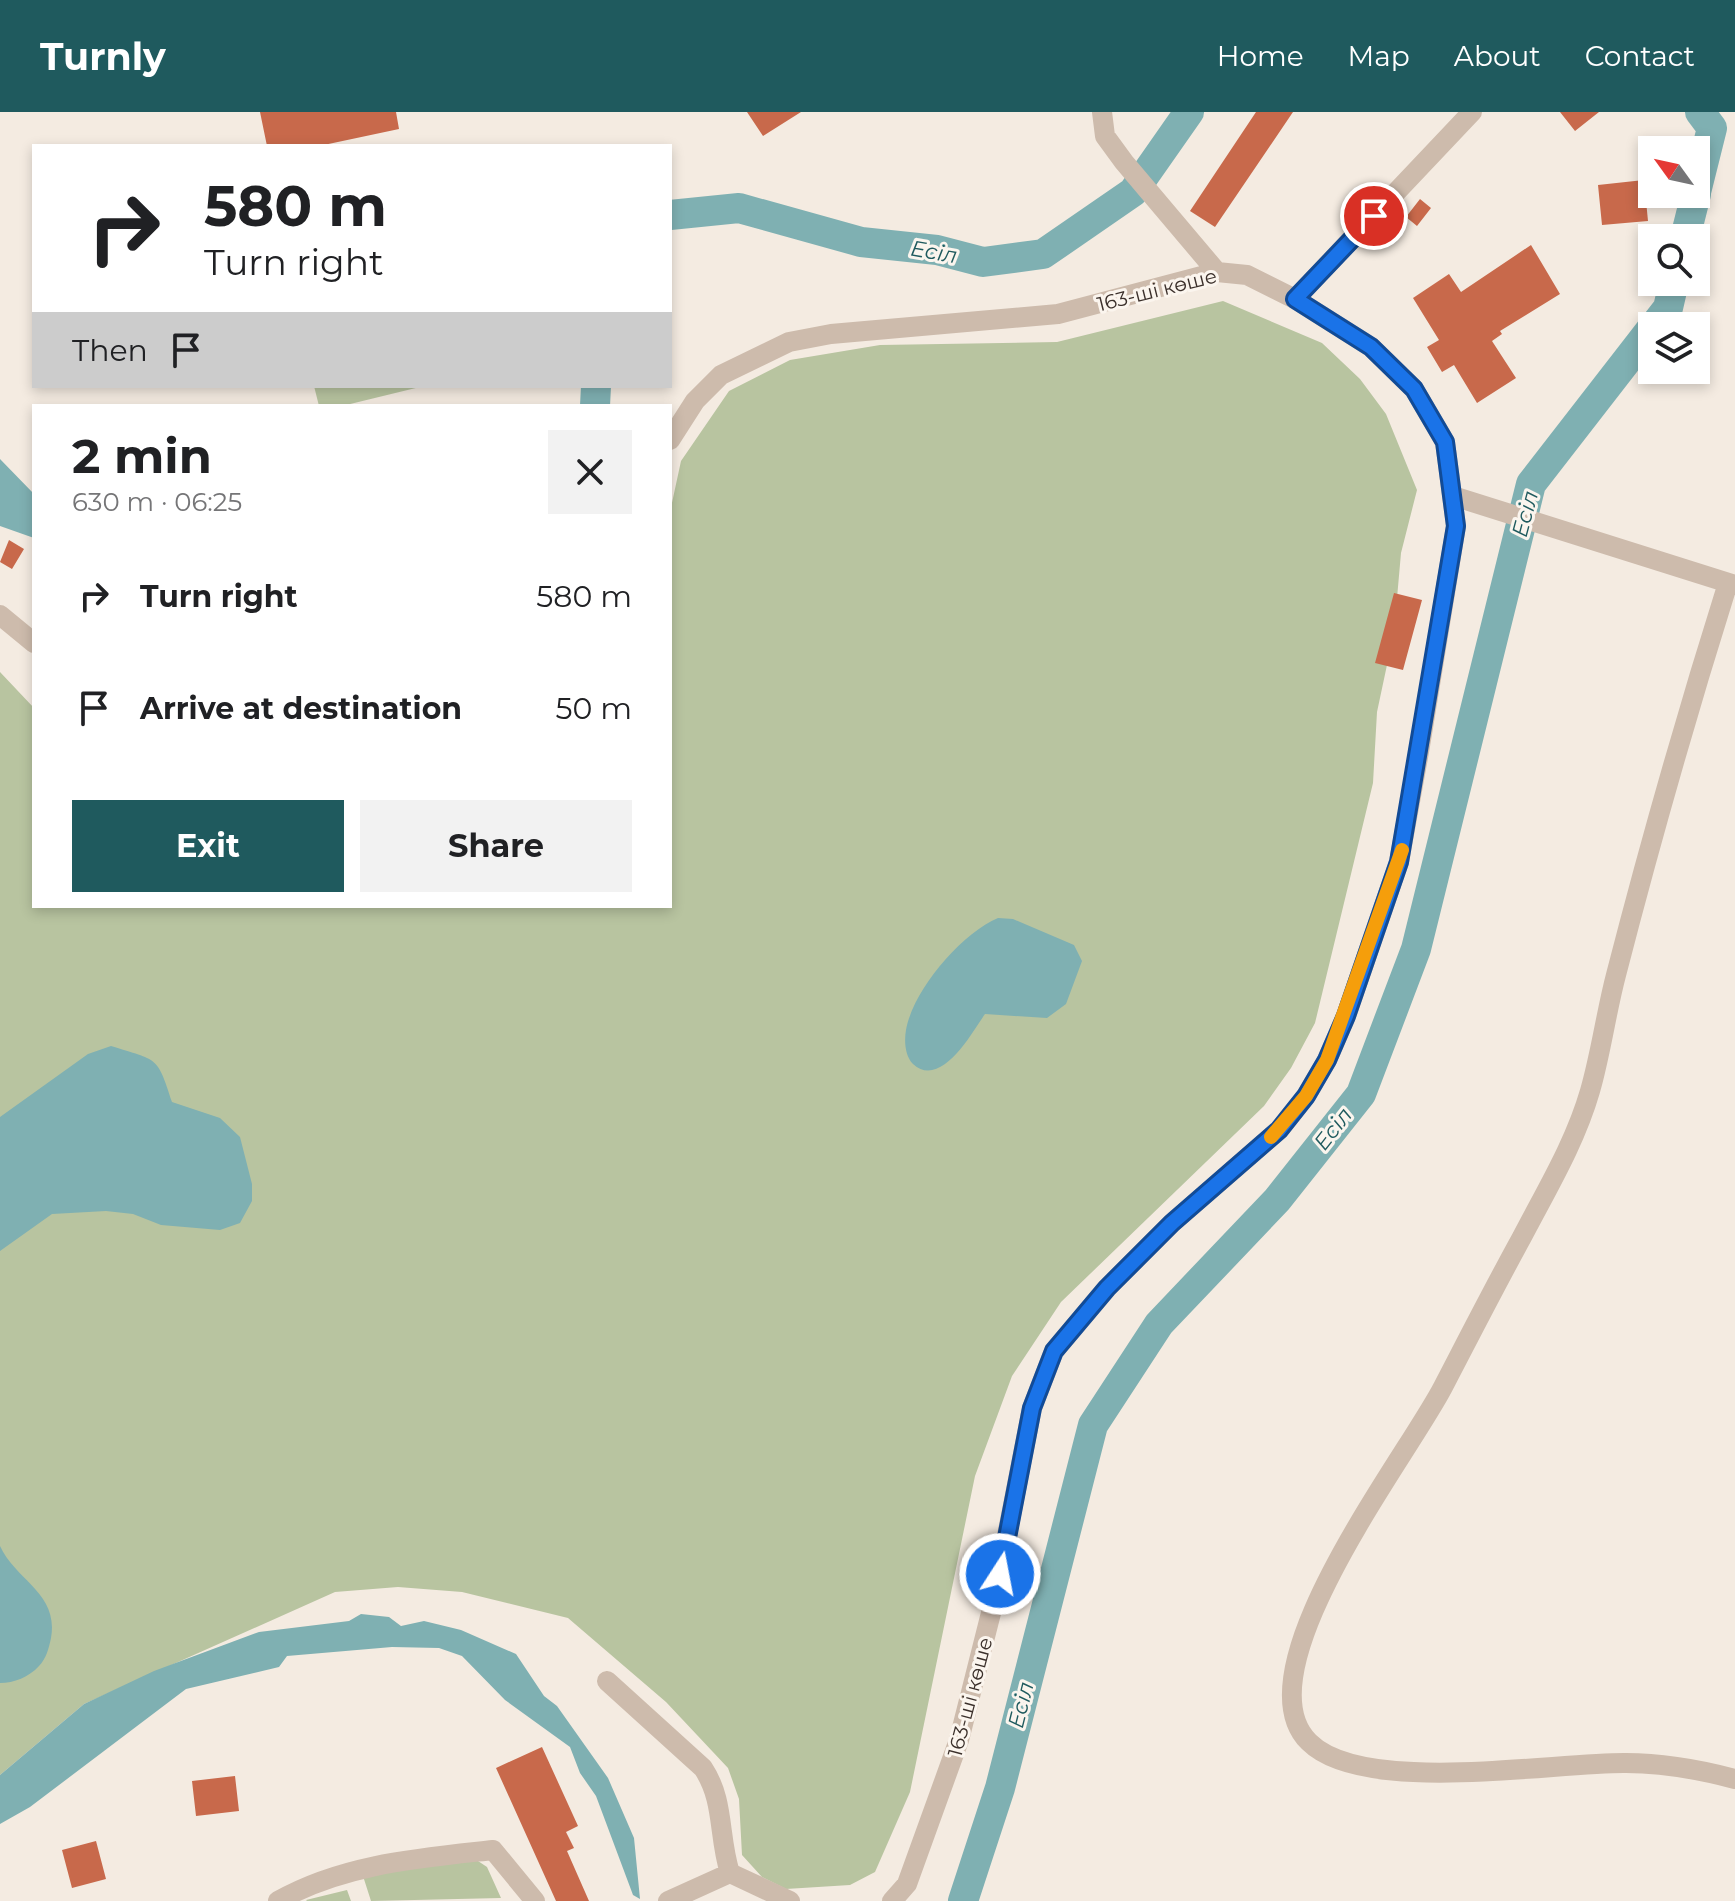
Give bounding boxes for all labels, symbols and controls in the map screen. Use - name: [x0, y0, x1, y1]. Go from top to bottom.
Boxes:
- text: Turnly: [40, 33, 166, 80]
- text: Home: [1217, 39, 1304, 73]
- text: Map: [1348, 39, 1410, 73]
- text: About: [1454, 39, 1541, 73]
- text: Contact: [1585, 39, 1695, 73]
- north arrow: [1638, 136, 1710, 208]
- map controls: [1638, 136, 1710, 384]
- text: 580 m: [204, 172, 387, 240]
- icon: right: [72, 176, 176, 280]
- pin: [1340, 182, 1408, 250]
- icon: arrive: [1352, 194, 1396, 238]
- button: search: [1638, 224, 1710, 296]
- water label: Есіл: [909, 235, 959, 269]
- text: Turn right: [204, 240, 384, 284]
- street label: 163-ші көше: [1095, 264, 1219, 316]
- button: layers: [1638, 312, 1710, 384]
- icon: arrive: [164, 328, 208, 372]
- text: Then: [72, 332, 148, 369]
- text: 2 min: [72, 427, 212, 485]
- button: close: [548, 430, 632, 514]
- text: 630 m · 06:25: [72, 486, 242, 518]
- water label: Есіл: [1506, 488, 1544, 540]
- icon: right: [72, 574, 116, 618]
- text: Turn right: [140, 578, 297, 615]
- text: 580 m: [536, 578, 632, 615]
- icon: arrive: [72, 686, 116, 730]
- text: Arrive at destination: [140, 690, 462, 727]
- text: 50 m: [555, 690, 632, 727]
- button: Exit: [72, 800, 344, 892]
- button: Share: [360, 800, 632, 892]
- water label: Есіл: [1308, 1102, 1358, 1156]
- position arrow: [958, 1532, 1042, 1616]
- street label: 163-ші көше: [943, 1635, 997, 1759]
- water label: Есіл: [1002, 1679, 1040, 1731]

